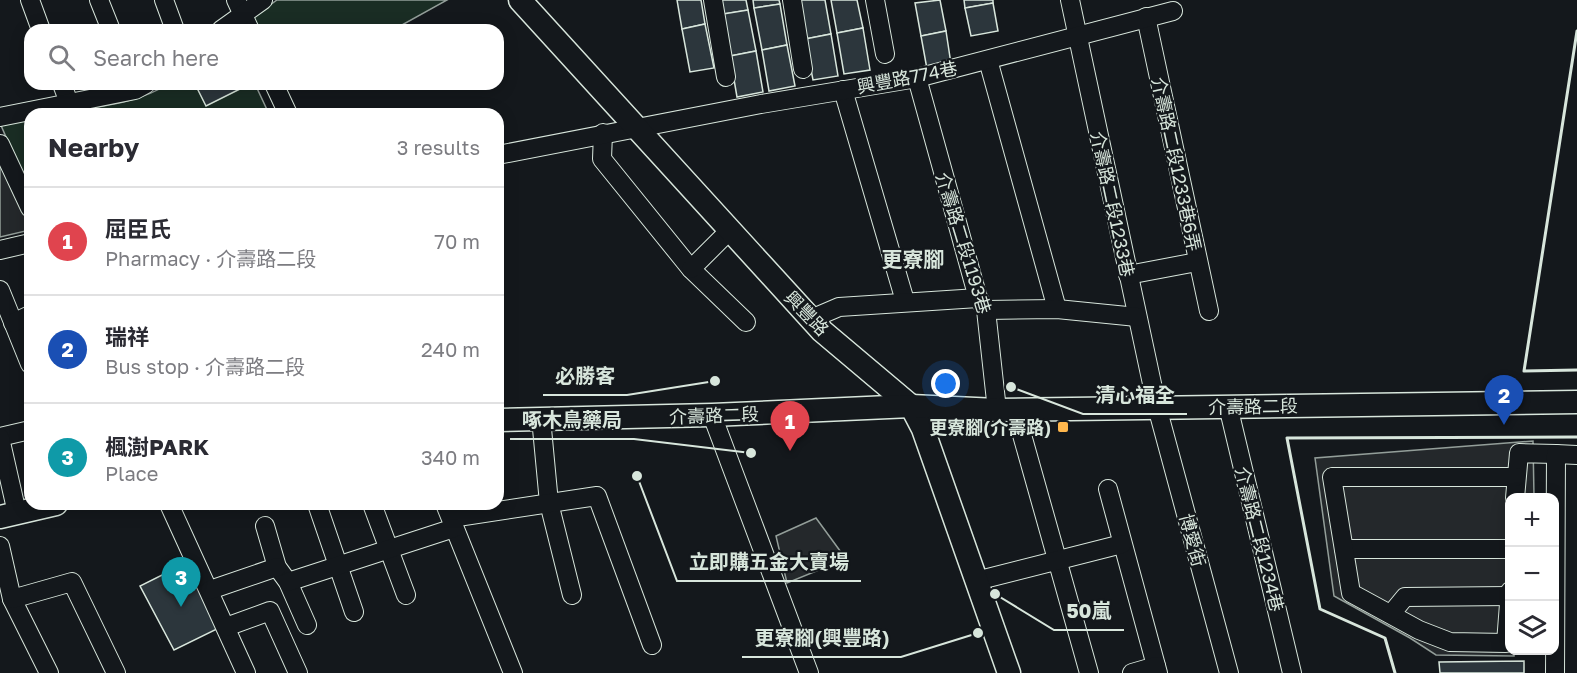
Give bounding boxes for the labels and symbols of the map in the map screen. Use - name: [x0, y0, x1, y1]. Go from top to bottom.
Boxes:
- street label: 興豐路774巷: [855, 56, 959, 98]
- street label: 介壽路二段1233巷6弄: [1148, 75, 1206, 253]
- street label: 介壽路二段1233巷: [1087, 129, 1139, 279]
- street label: 介壽路二段1193巷: [932, 170, 996, 316]
- district label: 更寮腳: [882, 246, 945, 272]
- street label: 興豐路: [780, 286, 834, 340]
- callout: 必勝客: [543, 357, 627, 395]
- text: 必勝客: [555, 363, 615, 387]
- your location: [931, 369, 960, 398]
- callout: 清心福全: [1083, 376, 1187, 414]
- pin: 2: [1484, 376, 1524, 425]
- text: 清心福全: [1095, 382, 1175, 406]
- street label: 介壽路二段: [1208, 394, 1298, 418]
- callout: 啄木鳥藥局: [510, 401, 634, 439]
- street label: 介壽路二段: [669, 402, 759, 428]
- pin: 1: [770, 402, 810, 451]
- text: 啄木鳥藥局: [522, 407, 622, 431]
- place label: 更寮腳(介壽路): [929, 416, 1051, 438]
- marker: 更寮腳(介壽路): [1056, 420, 1070, 434]
- street label: 介壽路二段1234巷: [1231, 464, 1289, 614]
- street label: 博愛街: [1175, 511, 1211, 569]
- callout: 立即購五金大賣場: [677, 543, 861, 581]
- text: 立即購五金大賣場: [689, 549, 849, 573]
- pin: 3: [162, 558, 201, 607]
- callout: 50嵐: [1054, 592, 1124, 630]
- text: 50嵐: [1066, 598, 1112, 622]
- callout: 更寮腳(興豐路): [742, 619, 901, 657]
- text: 更寮腳(興豐路): [754, 625, 890, 649]

